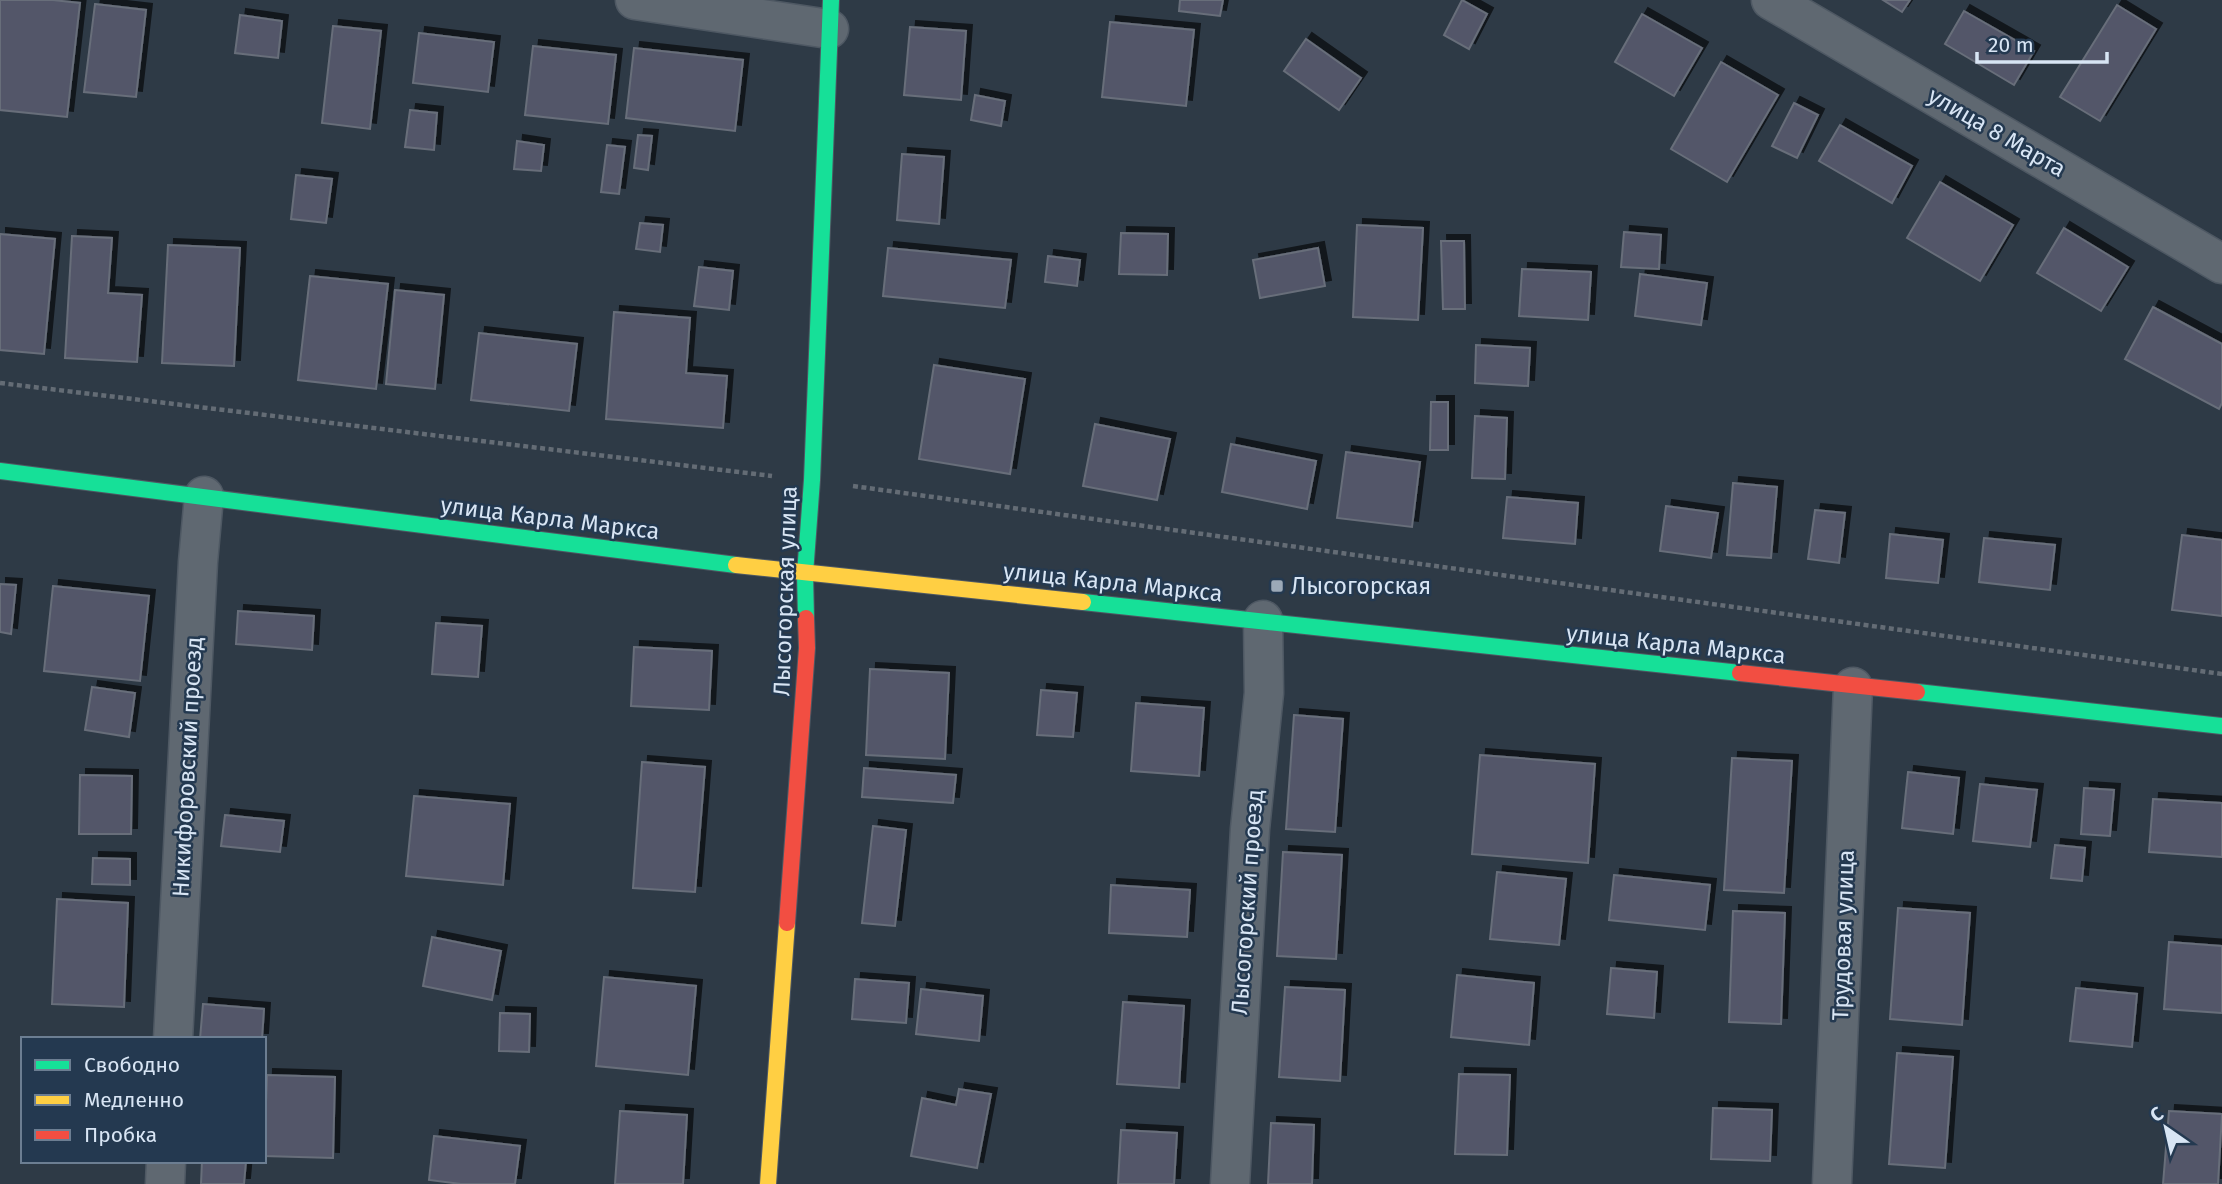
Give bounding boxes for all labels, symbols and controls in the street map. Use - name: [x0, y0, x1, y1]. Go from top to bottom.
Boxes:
- scale bar: [1977, 21, 2106, 65]
- text: 20 m: [1988, 32, 2034, 58]
- street label: улица 8 Марта: [1923, 81, 2071, 183]
- street label: Лысогорская улица: [767, 485, 803, 697]
- street label: улица Карла Маркса: [439, 491, 661, 545]
- street label: улица Карла Маркса: [1002, 557, 1224, 607]
- place label: Лысогорская: [1291, 572, 1431, 600]
- marker: Лысогорская: [1269, 578, 1285, 594]
- street label: улица Карла Маркса: [1565, 619, 1787, 669]
- street label: Никифоровский проезд: [166, 636, 208, 898]
- street label: Лысогорский проезд: [1225, 788, 1269, 1016]
- street label: Трудовая улица: [1826, 849, 1860, 1021]
- legend: [21, 1037, 266, 1163]
- text: Свободно: [84, 1052, 180, 1078]
- text: Медленно: [84, 1087, 184, 1113]
- north arrow: [2131, 1093, 2201, 1163]
- text: С: [2146, 1102, 2168, 1127]
- text: Пробка: [84, 1122, 157, 1148]

